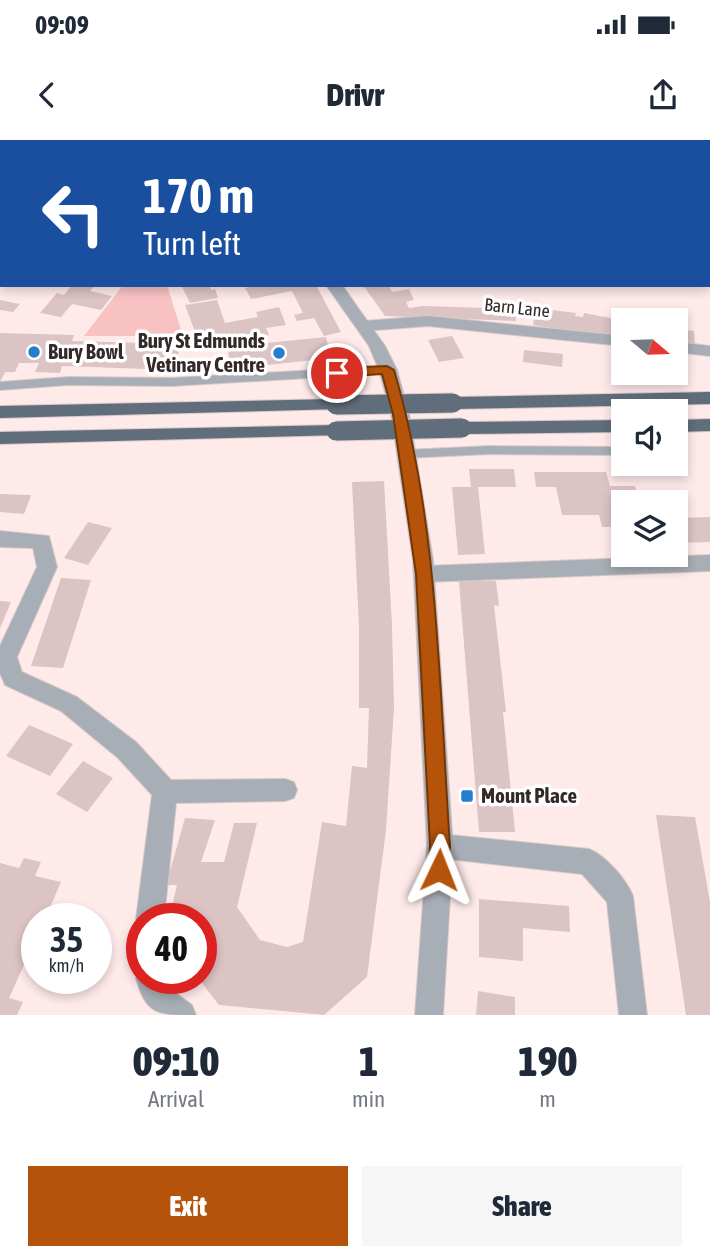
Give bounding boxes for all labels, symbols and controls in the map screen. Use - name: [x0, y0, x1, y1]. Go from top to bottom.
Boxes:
- text: 09:09: [35, 10, 89, 40]
- icon: back: [28, 76, 66, 114]
- text: Drivr: [326, 76, 384, 113]
- icon: share: [644, 76, 682, 114]
- text: 170 m: [143, 167, 254, 223]
- icon: left: [28, 168, 119, 259]
- text: Turn left: [143, 225, 241, 262]
- street label: Barn Lane: [483, 294, 551, 321]
- north arrow: [611, 308, 688, 385]
- map controls: [611, 308, 688, 567]
- place label: Bury St Edmunds Vetinary Centre: [138, 328, 266, 376]
- place label: Bury Bowl: [48, 339, 124, 363]
- pin: [307, 343, 367, 403]
- marker: Bury Bowl: [26, 344, 42, 360]
- marker: Bury St Edmunds Vetinary Centre: [271, 345, 287, 361]
- icon: arrive: [318, 354, 356, 392]
- button: sound: [611, 399, 688, 476]
- button: layers: [611, 490, 688, 567]
- place label: Mount Place: [481, 783, 577, 807]
- marker: Mount Place: [459, 788, 475, 804]
- position arrow: [402, 833, 476, 907]
- speed limit sign: 40: [126, 903, 217, 994]
- text: 35: [50, 919, 83, 959]
- text: km/h: [49, 955, 84, 976]
- text: 09:10: [133, 1037, 219, 1085]
- text: 1: [359, 1037, 378, 1085]
- text: 190: [518, 1037, 577, 1085]
- text: Arrival: [148, 1086, 204, 1112]
- text: min: [352, 1086, 385, 1112]
- text: m: [539, 1086, 556, 1112]
- button: Exit: [28, 1166, 348, 1246]
- button: Share: [362, 1166, 682, 1246]

